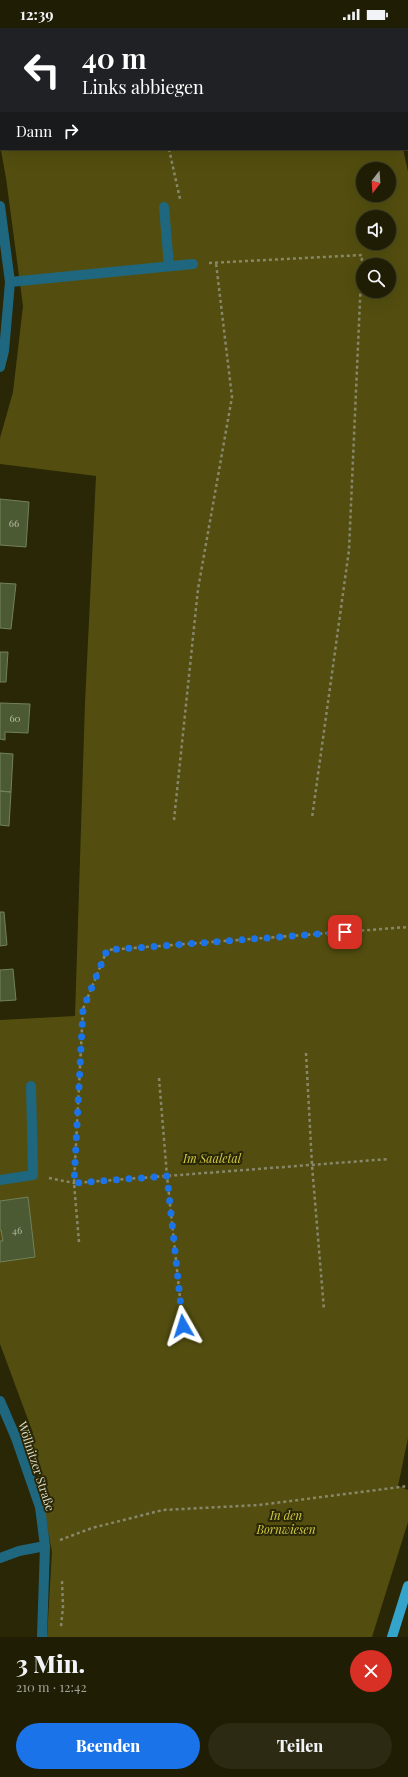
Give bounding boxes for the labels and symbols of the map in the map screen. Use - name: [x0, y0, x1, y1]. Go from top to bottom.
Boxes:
- north arrow: [356, 162, 396, 202]
- house number: 66: [9, 516, 19, 530]
- house number: 60: [9, 711, 21, 725]
- pin: [328, 915, 362, 949]
- park label: Im Saaletal: [182, 1150, 242, 1166]
- house number: 46: [12, 1223, 22, 1237]
- position arrow: [162, 1305, 204, 1347]
- street label: Wöllnitzer Straße: [15, 1418, 59, 1513]
- park label: In den Bornwiesen: [255, 1507, 316, 1537]

